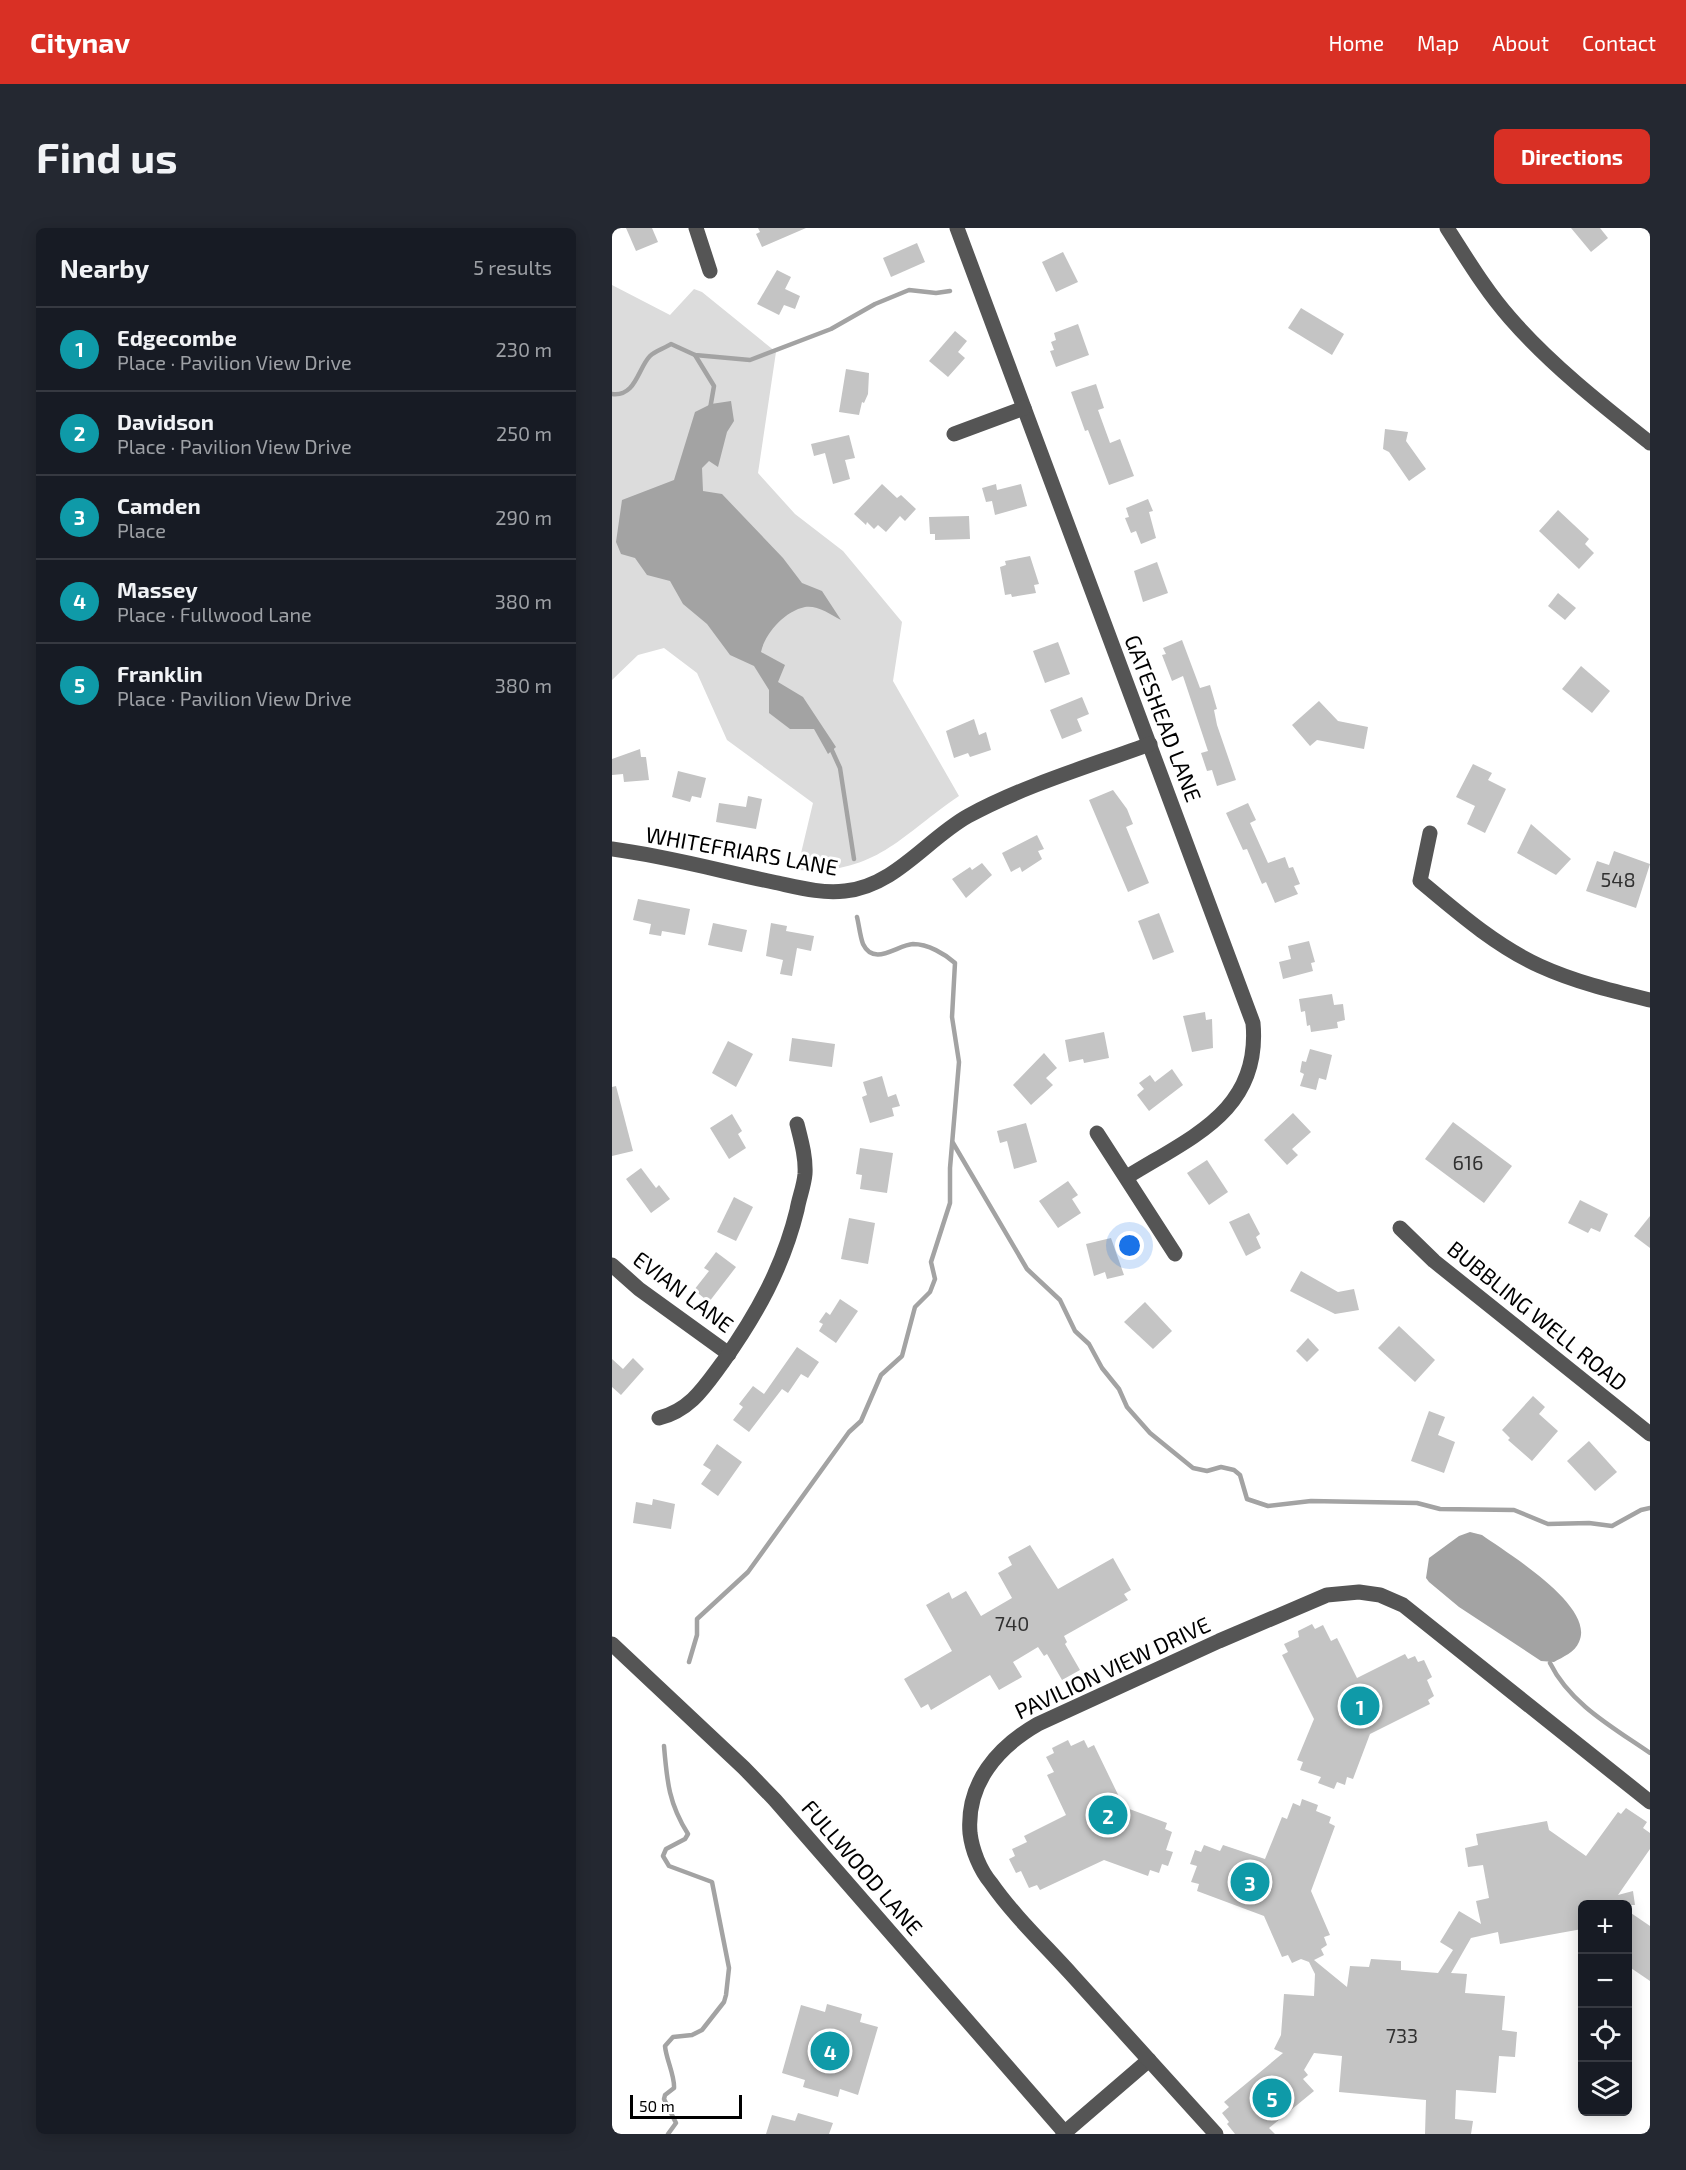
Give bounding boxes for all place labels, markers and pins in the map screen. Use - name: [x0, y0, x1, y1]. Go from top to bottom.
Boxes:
- pin: 1: [1340, 1684, 1380, 1728]
- pin: 2: [1088, 1792, 1128, 1838]
- pin: 3: [1230, 1860, 1270, 1904]
- pin: 4: [810, 2028, 850, 2074]
- pin: 5: [1252, 2076, 1292, 2120]

